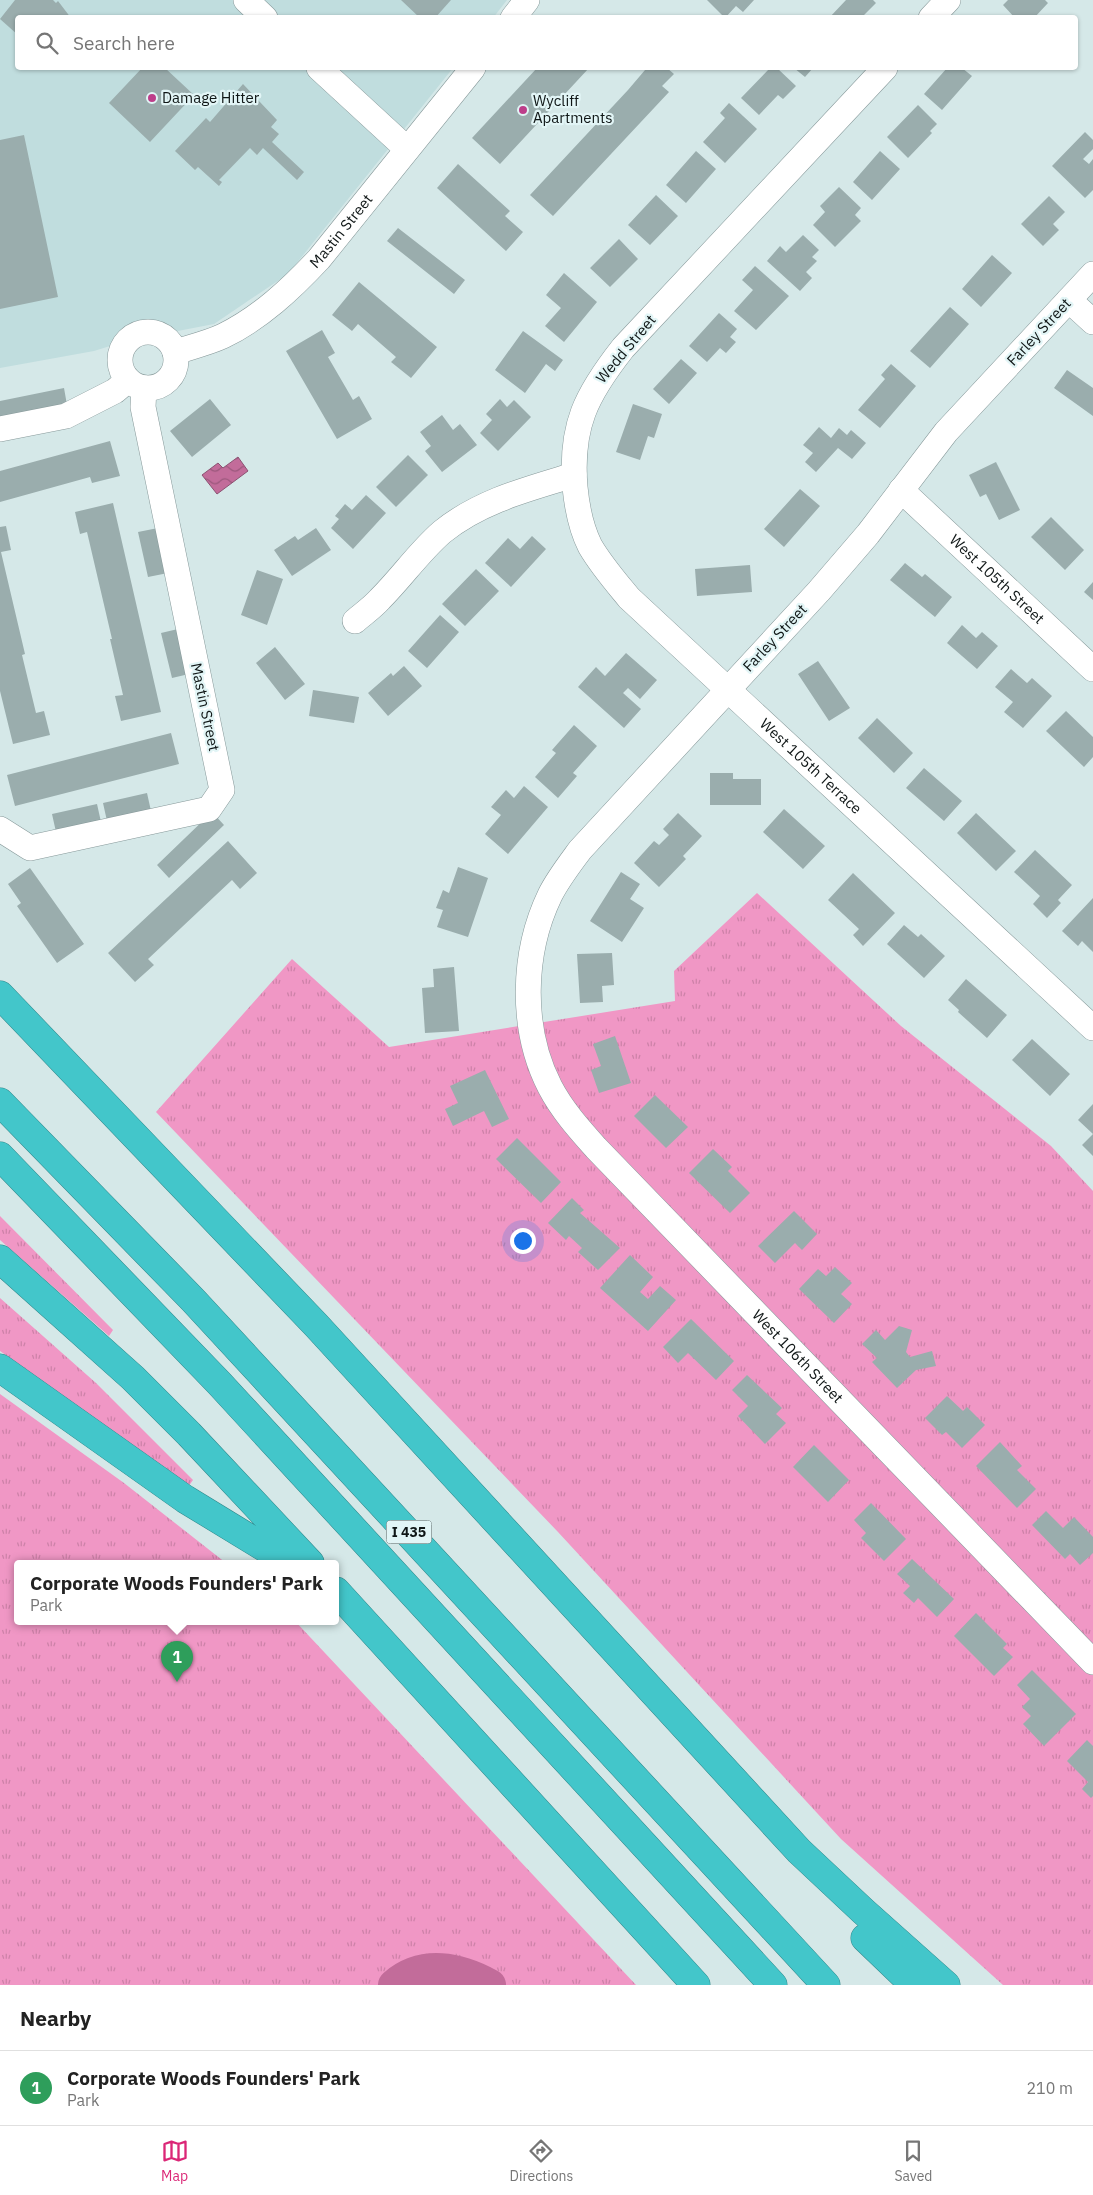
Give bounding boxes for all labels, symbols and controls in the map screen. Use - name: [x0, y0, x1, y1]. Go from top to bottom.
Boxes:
- search box: [15, 15, 1078, 70]
- icon: search: [33, 29, 61, 57]
- text: Search here: [73, 31, 175, 55]
- place label: Damage Hitter: [162, 88, 260, 107]
- place label: Wycliff Apartments: [533, 91, 613, 127]
- marker: Damage Hitter: [146, 92, 158, 104]
- marker: Wycliff Apartments: [517, 104, 529, 116]
- street label: Mastin Street: [305, 190, 377, 272]
- street label: Farley Street: [1002, 294, 1075, 369]
- street label: Wedd Street: [592, 311, 660, 387]
- street label: West 105th Street: [946, 530, 1049, 628]
- street label: Farley Street: [738, 600, 811, 675]
- street label: Mastin Street: [187, 661, 224, 753]
- street label: West 105th Terrace: [756, 714, 866, 818]
- your location: [510, 1228, 536, 1254]
- street label: West 106th Street: [748, 1305, 847, 1407]
- road number: I 435: [386, 1520, 432, 1544]
- popup: [14, 1560, 339, 1625]
- text: Corporate Woods Founders' Park: [30, 1571, 323, 1595]
- text: Park: [30, 1595, 62, 1615]
- pin: 1: [161, 1641, 193, 1682]
- text: Nearby: [20, 2004, 91, 2032]
- text: Corporate Woods Founders' Park: [67, 2066, 360, 2090]
- text: 1: [31, 2078, 41, 2098]
- text: 210 m: [1026, 2078, 1073, 2098]
- text: Park: [67, 2090, 99, 2110]
- tab: Map: [161, 2137, 189, 2185]
- tab: Directions: [510, 2137, 573, 2185]
- tab: Saved: [894, 2137, 932, 2185]

